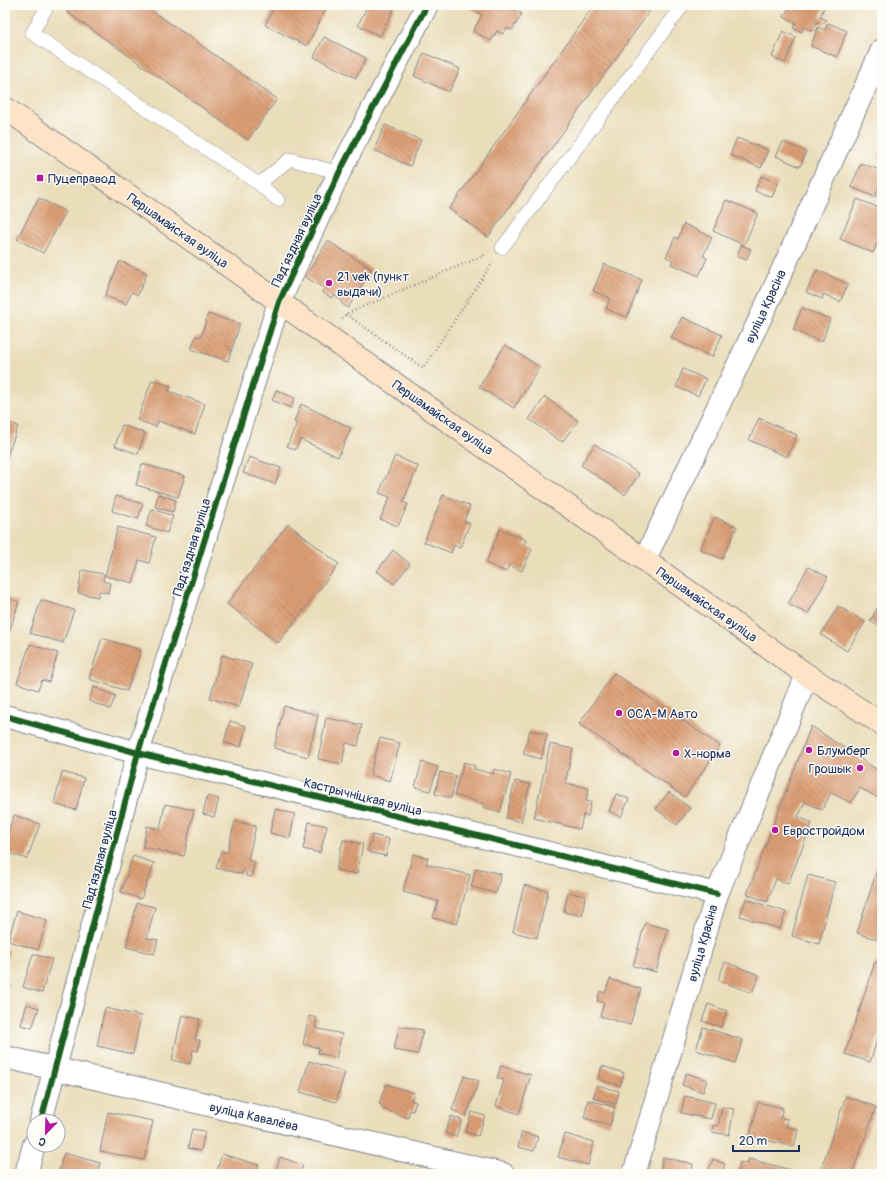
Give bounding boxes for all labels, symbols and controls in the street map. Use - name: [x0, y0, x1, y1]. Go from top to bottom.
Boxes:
- place label: Пуцеправод: [48, 171, 116, 187]
- marker: Пуцеправод: [35, 173, 45, 183]
- street label: Першамайская вуліца: [124, 190, 231, 272]
- street label: Падʼяздная вуліца: [268, 191, 326, 290]
- street label: вуліца Красіна: [742, 267, 790, 346]
- place label: 21 vek (пункт выдачи): [337, 269, 409, 300]
- marker: 21 vek (пункт выдачи): [324, 278, 334, 288]
- street label: Першамайская вуліца: [389, 377, 496, 459]
- street label: Падʼяздная вуліца: [169, 496, 214, 598]
- street label: Першамайская вуліца: [653, 564, 760, 646]
- place label: ОСА-М Авто: [627, 706, 698, 722]
- marker: ОСА-М Авто: [614, 708, 624, 718]
- place label: Блумберг: [817, 743, 871, 759]
- marker: Блумберг: [804, 745, 814, 755]
- place label: Х-норма: [684, 746, 731, 762]
- marker: Х-норма: [671, 748, 681, 758]
- place label: Грошык: [808, 761, 852, 777]
- marker: Грошык: [855, 763, 865, 773]
- street label: Кастрычніцкая вуліца: [302, 775, 424, 819]
- street label: Падʼяздная вуліца: [79, 808, 121, 910]
- place label: Евростройдом: [783, 823, 865, 839]
- marker: Евростройдом: [770, 825, 780, 835]
- street label: вуліца Красіна: [684, 903, 722, 984]
- street label: вуліца Кавалёва: [208, 1099, 300, 1135]
- north arrow: [26, 1113, 66, 1153]
- scale bar: [733, 1127, 799, 1153]
- text: С: [36, 1134, 48, 1149]
- text: 20 m: [739, 1134, 768, 1149]

